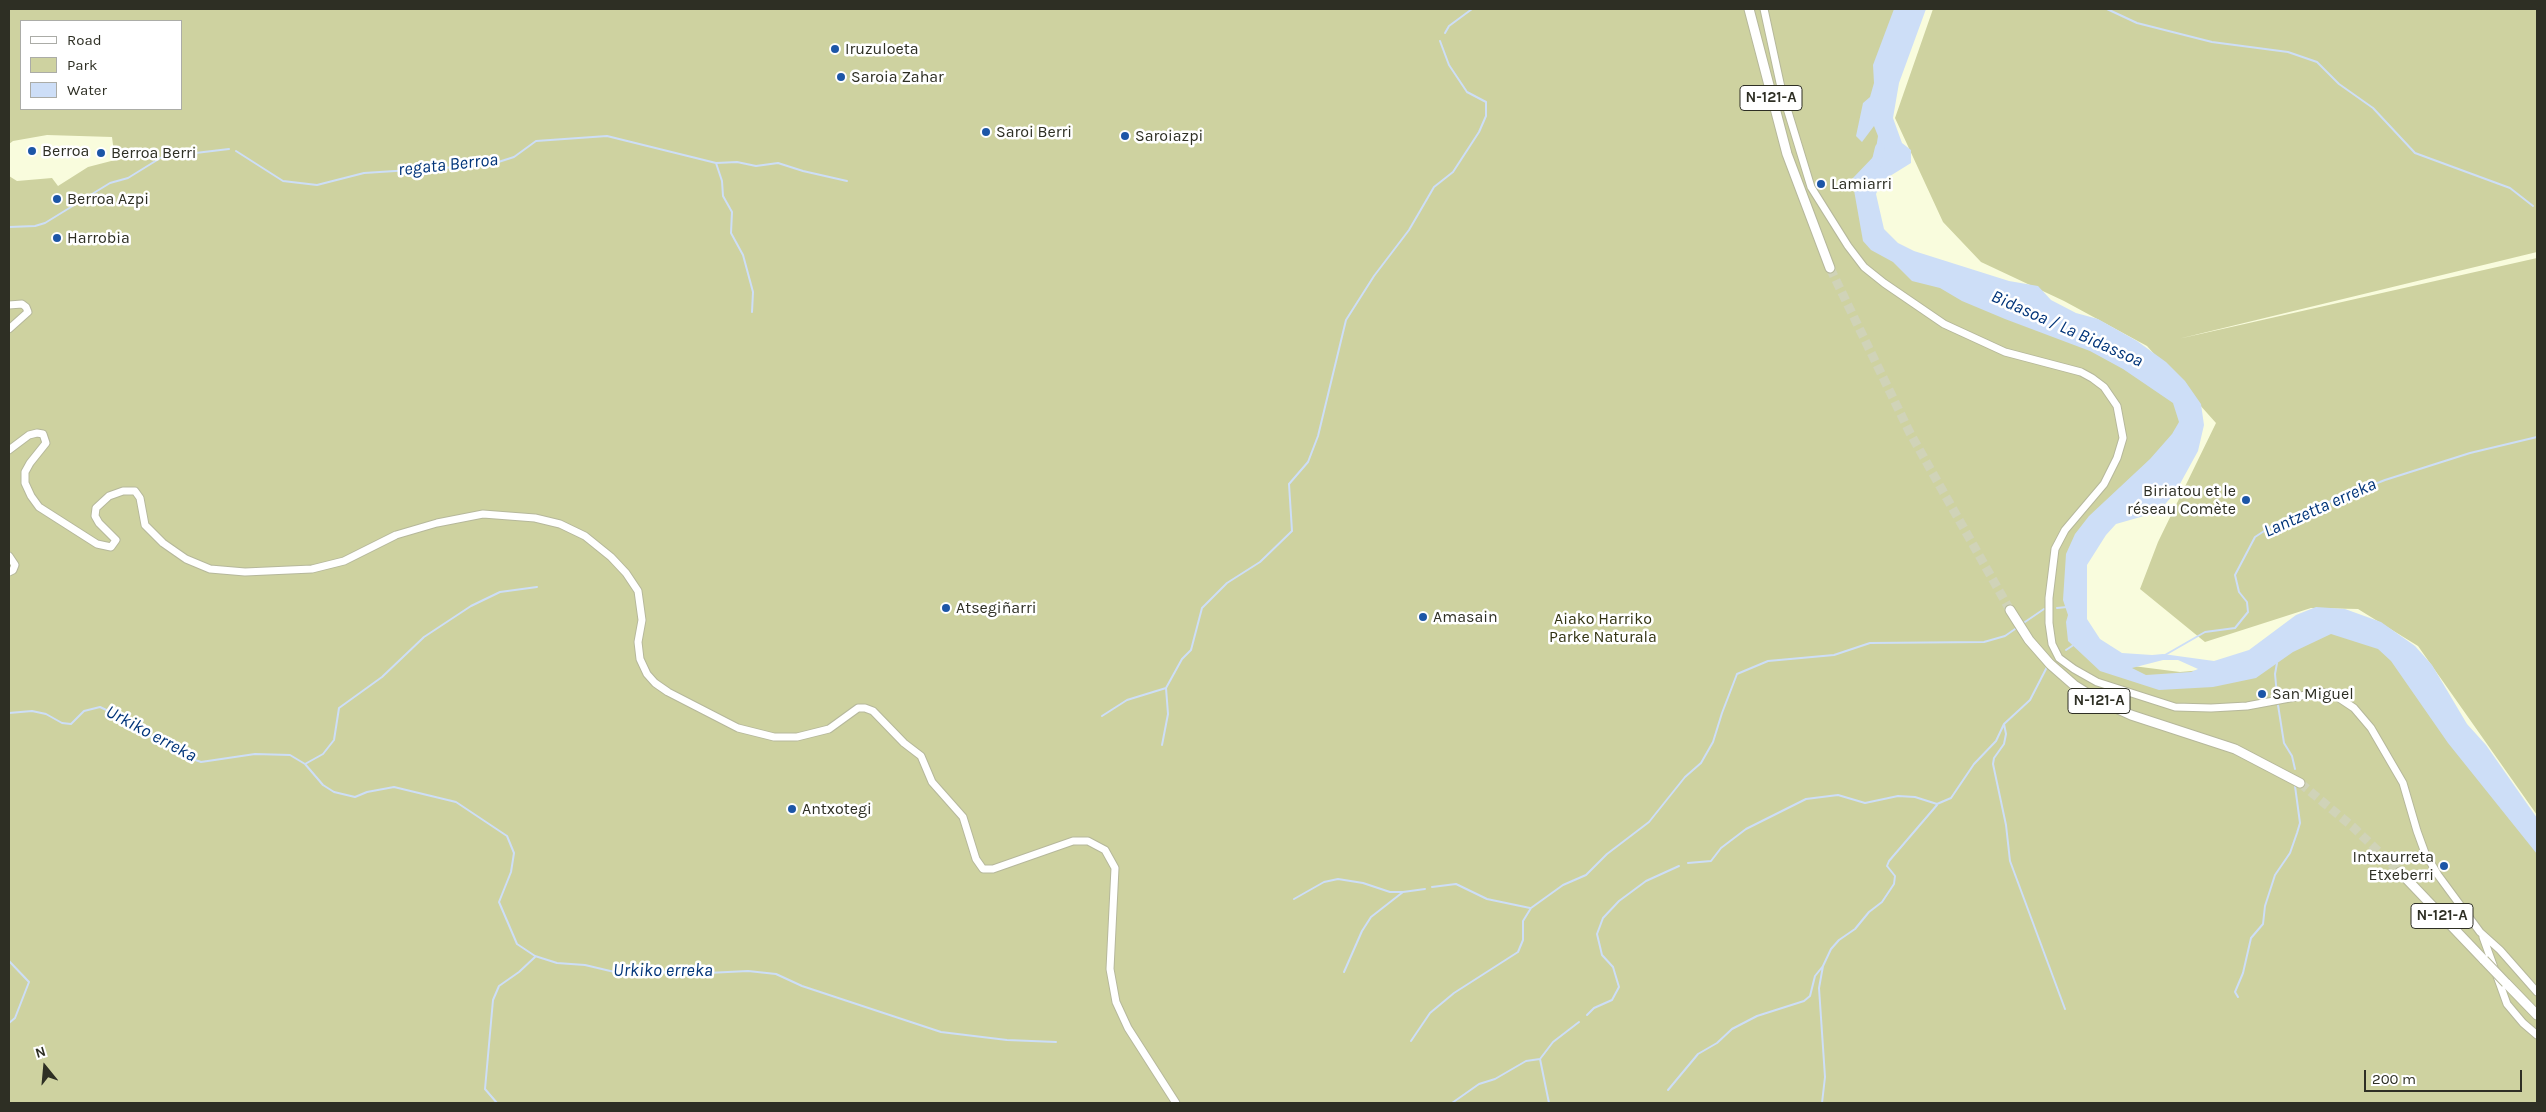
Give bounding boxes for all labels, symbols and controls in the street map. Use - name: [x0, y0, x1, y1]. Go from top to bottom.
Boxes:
- legend: [20, 20, 182, 110]
- text: Road: [67, 31, 102, 49]
- place label: Iruzuloeta: [845, 39, 918, 59]
- marker: Iruzuloeta: [829, 43, 841, 55]
- text: Park: [67, 56, 97, 74]
- place label: Saroia Zahar: [851, 67, 944, 87]
- marker: Saroia Zahar: [835, 71, 847, 83]
- text: Water: [67, 81, 107, 99]
- road number: N-121-A: [1740, 86, 1802, 110]
- place label: Saroi Berri: [996, 122, 1072, 142]
- marker: Saroi Berri: [980, 126, 992, 138]
- place label: Saroiazpi: [1135, 126, 1203, 146]
- marker: Saroiazpi: [1119, 130, 1131, 142]
- place label: Berroa: [42, 141, 89, 161]
- place label: Berroa Berri: [111, 143, 197, 163]
- marker: Berroa: [26, 145, 38, 157]
- marker: Berroa Berri: [95, 147, 107, 159]
- water label: regata Berroa: [397, 149, 499, 181]
- place label: Lamiarri: [1831, 174, 1892, 194]
- marker: Lamiarri: [1815, 178, 1827, 190]
- place label: Berroa Azpi: [67, 189, 149, 209]
- marker: Berroa Azpi: [51, 193, 63, 205]
- place label: Harrobia: [67, 228, 130, 248]
- marker: Harrobia: [51, 232, 63, 244]
- water label: Bidasoa / La Bidassoa: [1988, 286, 2146, 372]
- water label: Lantzetta erreka: [2260, 474, 2380, 542]
- place label: Biriatou et le réseau Comète: [2127, 481, 2236, 519]
- marker: Biriatou et le réseau Comète: [2240, 494, 2252, 506]
- place label: Atsegiñarri: [956, 598, 1036, 618]
- marker: Atsegiñarri: [940, 602, 952, 614]
- place label: Amasain: [1433, 607, 1498, 627]
- park label: Aiako Harriko Parke Naturala: [1549, 609, 1657, 647]
- marker: Amasain: [1417, 611, 1429, 623]
- place label: San Miguel: [2272, 684, 2354, 704]
- road number: N-121-A: [2068, 688, 2130, 714]
- marker: San Miguel: [2256, 688, 2268, 700]
- water label: Urkiko erreka: [102, 701, 200, 767]
- place label: Antxotegi: [802, 799, 872, 819]
- marker: Antxotegi: [786, 803, 798, 815]
- place label: Intxaurreta Etxeberri: [2353, 847, 2434, 885]
- marker: Intxaurreta Etxeberri: [2438, 860, 2450, 872]
- road number: N-121-A: [2411, 904, 2473, 928]
- water label: Urkiko erreka: [613, 960, 713, 982]
- north arrow: [20, 1042, 70, 1092]
- text: N: [33, 1043, 48, 1062]
- scale bar: [2366, 1060, 2524, 1092]
- text: 200 m: [2372, 1070, 2416, 1088]

